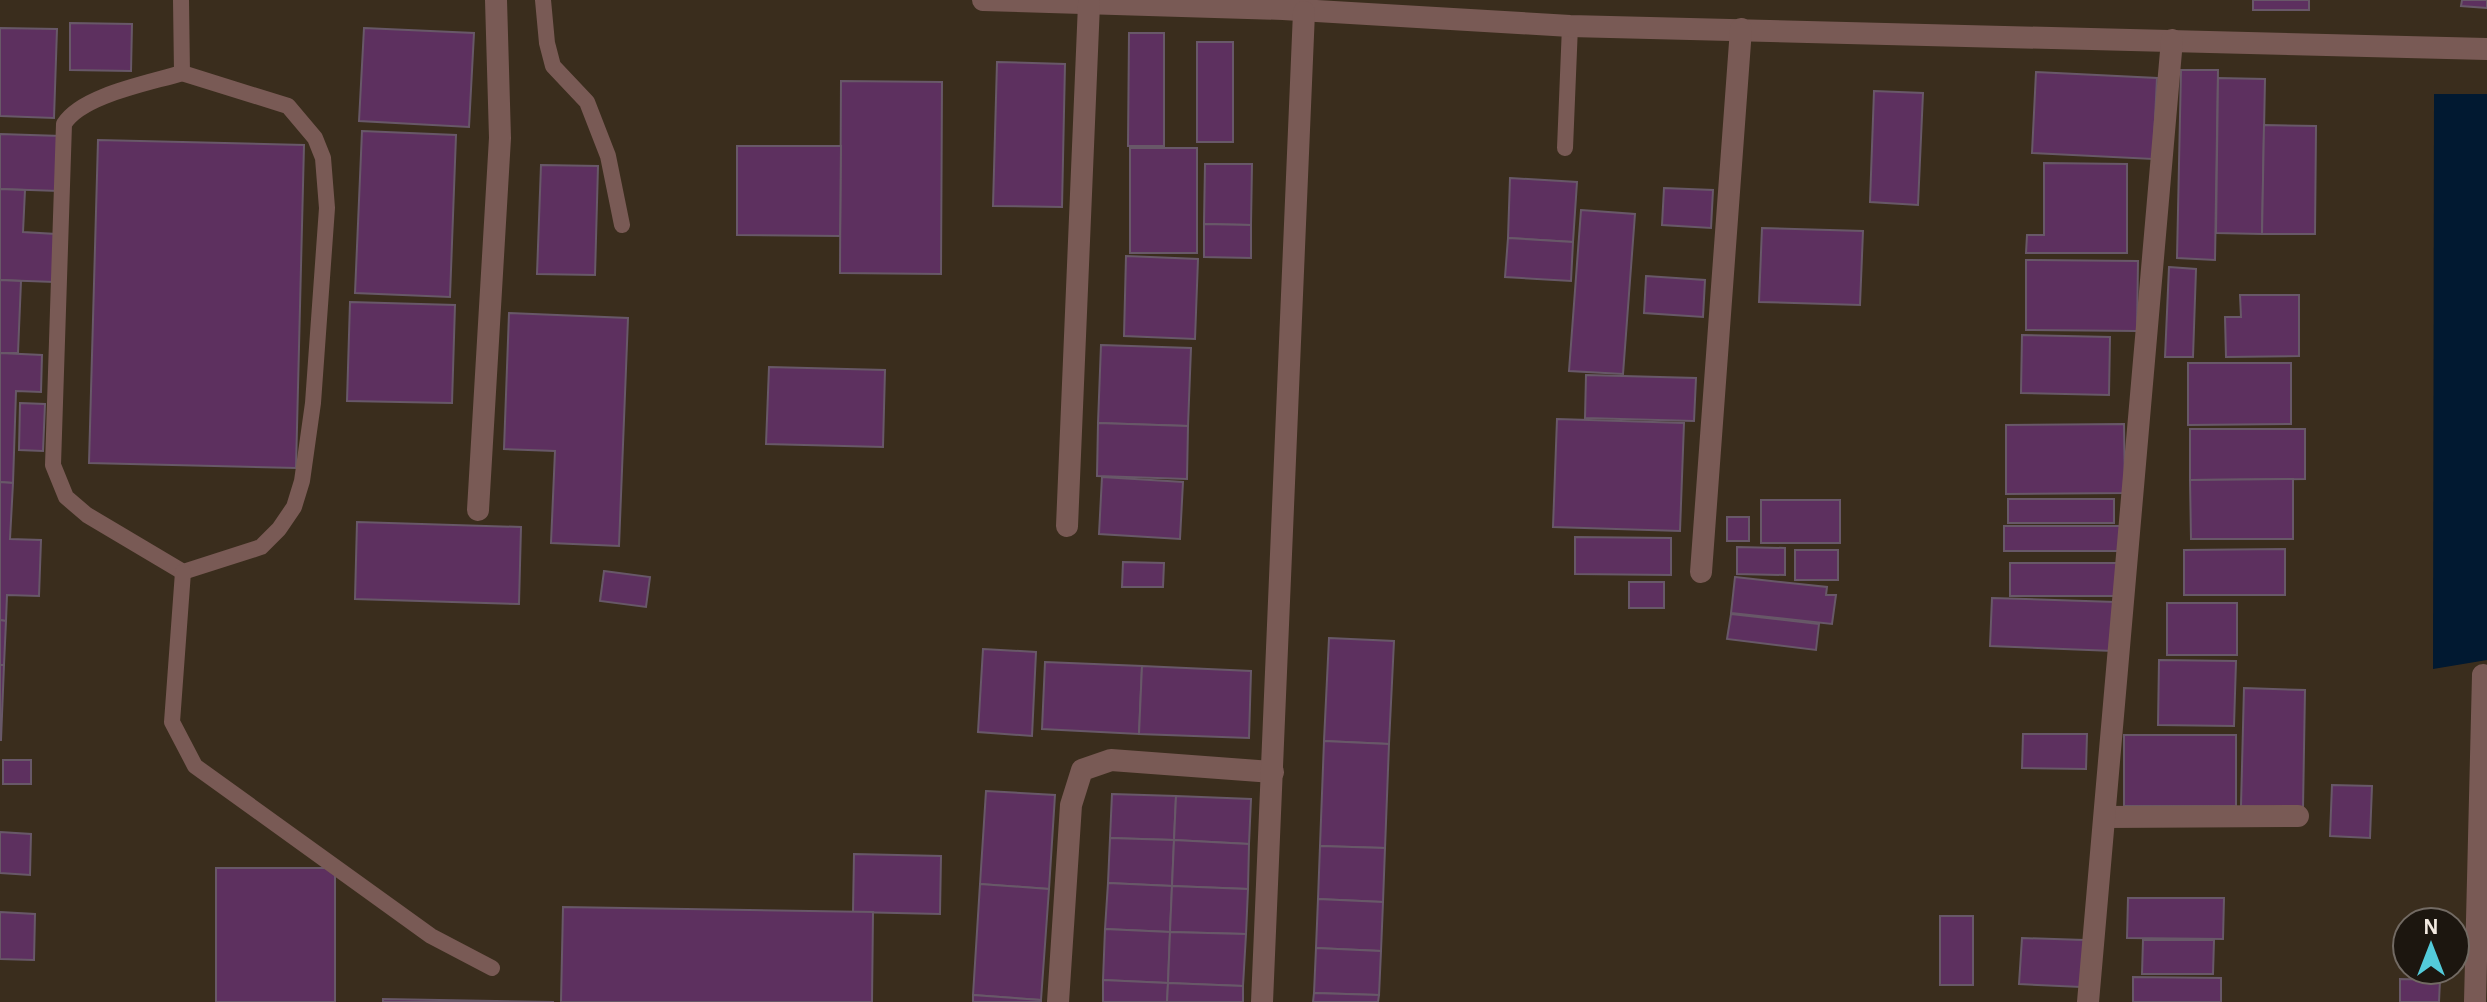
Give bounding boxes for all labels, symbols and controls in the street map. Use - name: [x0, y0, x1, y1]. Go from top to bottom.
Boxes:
- north arrow: [2391, 906, 2471, 986]
- text: N: [2423, 916, 2439, 938]

